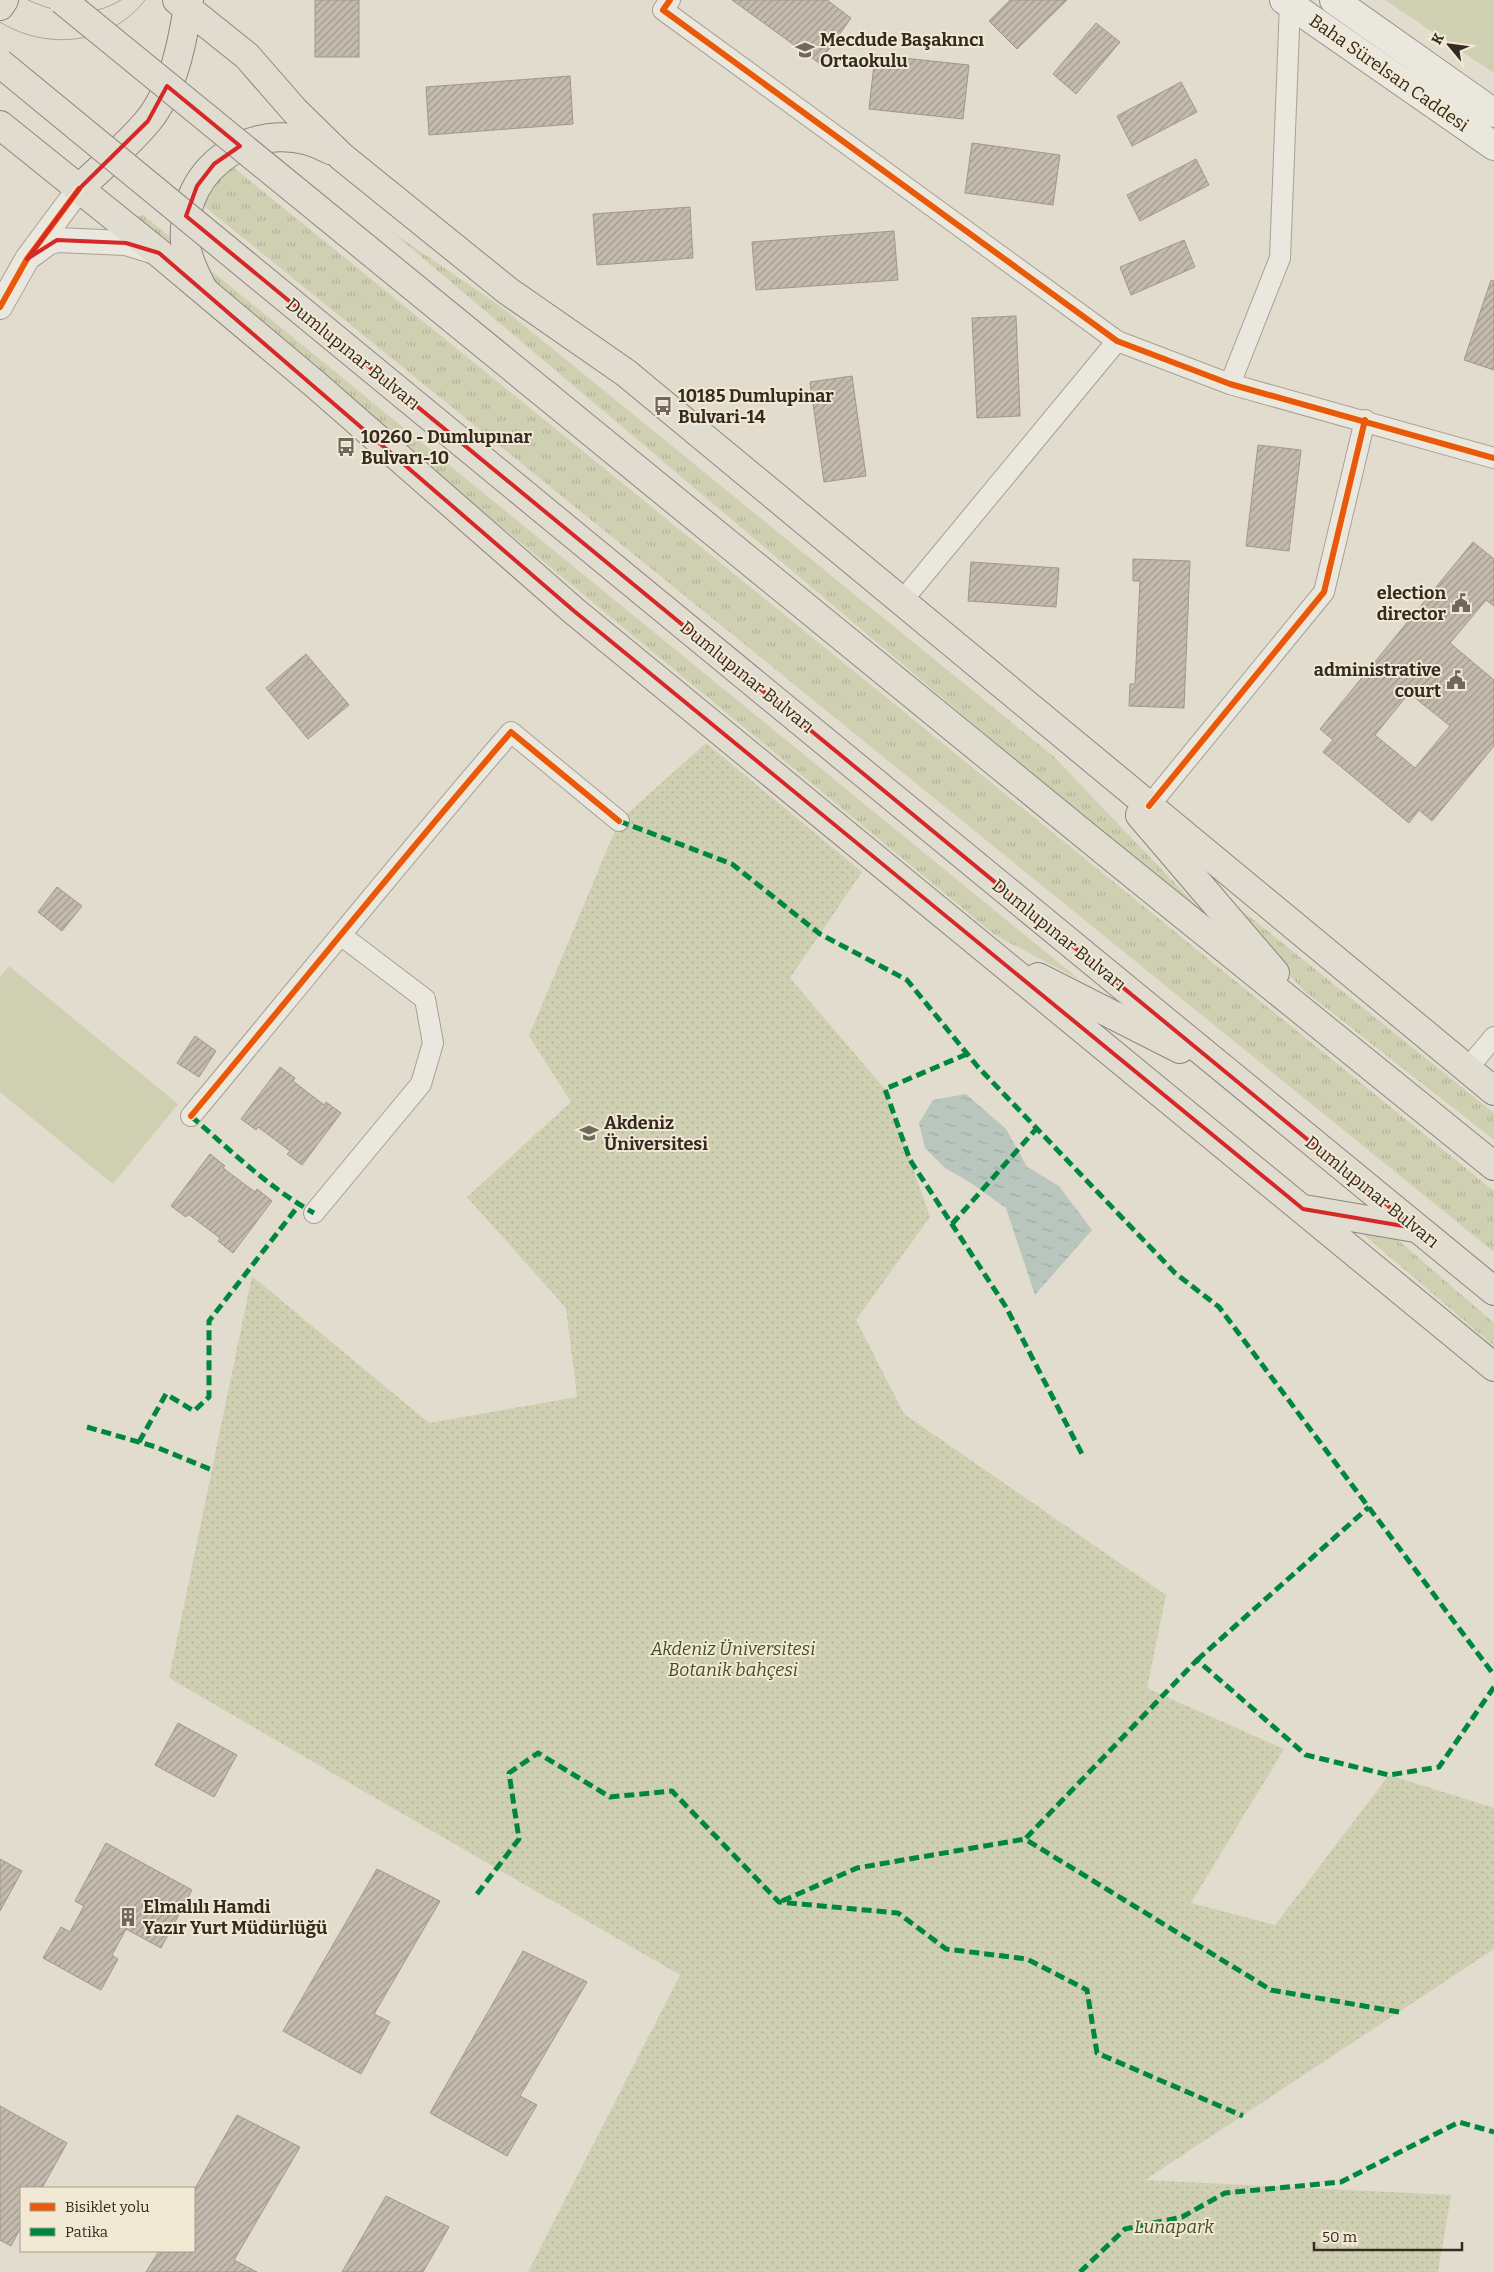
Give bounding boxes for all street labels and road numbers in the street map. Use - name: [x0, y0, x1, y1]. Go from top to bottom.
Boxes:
- street label: Baha Sürelsan Caddesi: [1305, 10, 1473, 136]
- street label: Dumlupınar Bulvarı: [282, 293, 424, 415]
- street label: Dumlupınar Bulvarı: [676, 616, 818, 738]
- street label: Dumlupınar Bulvarı: [988, 874, 1130, 996]
- street label: Dumlupınar Bulvarı: [1301, 1131, 1443, 1253]

